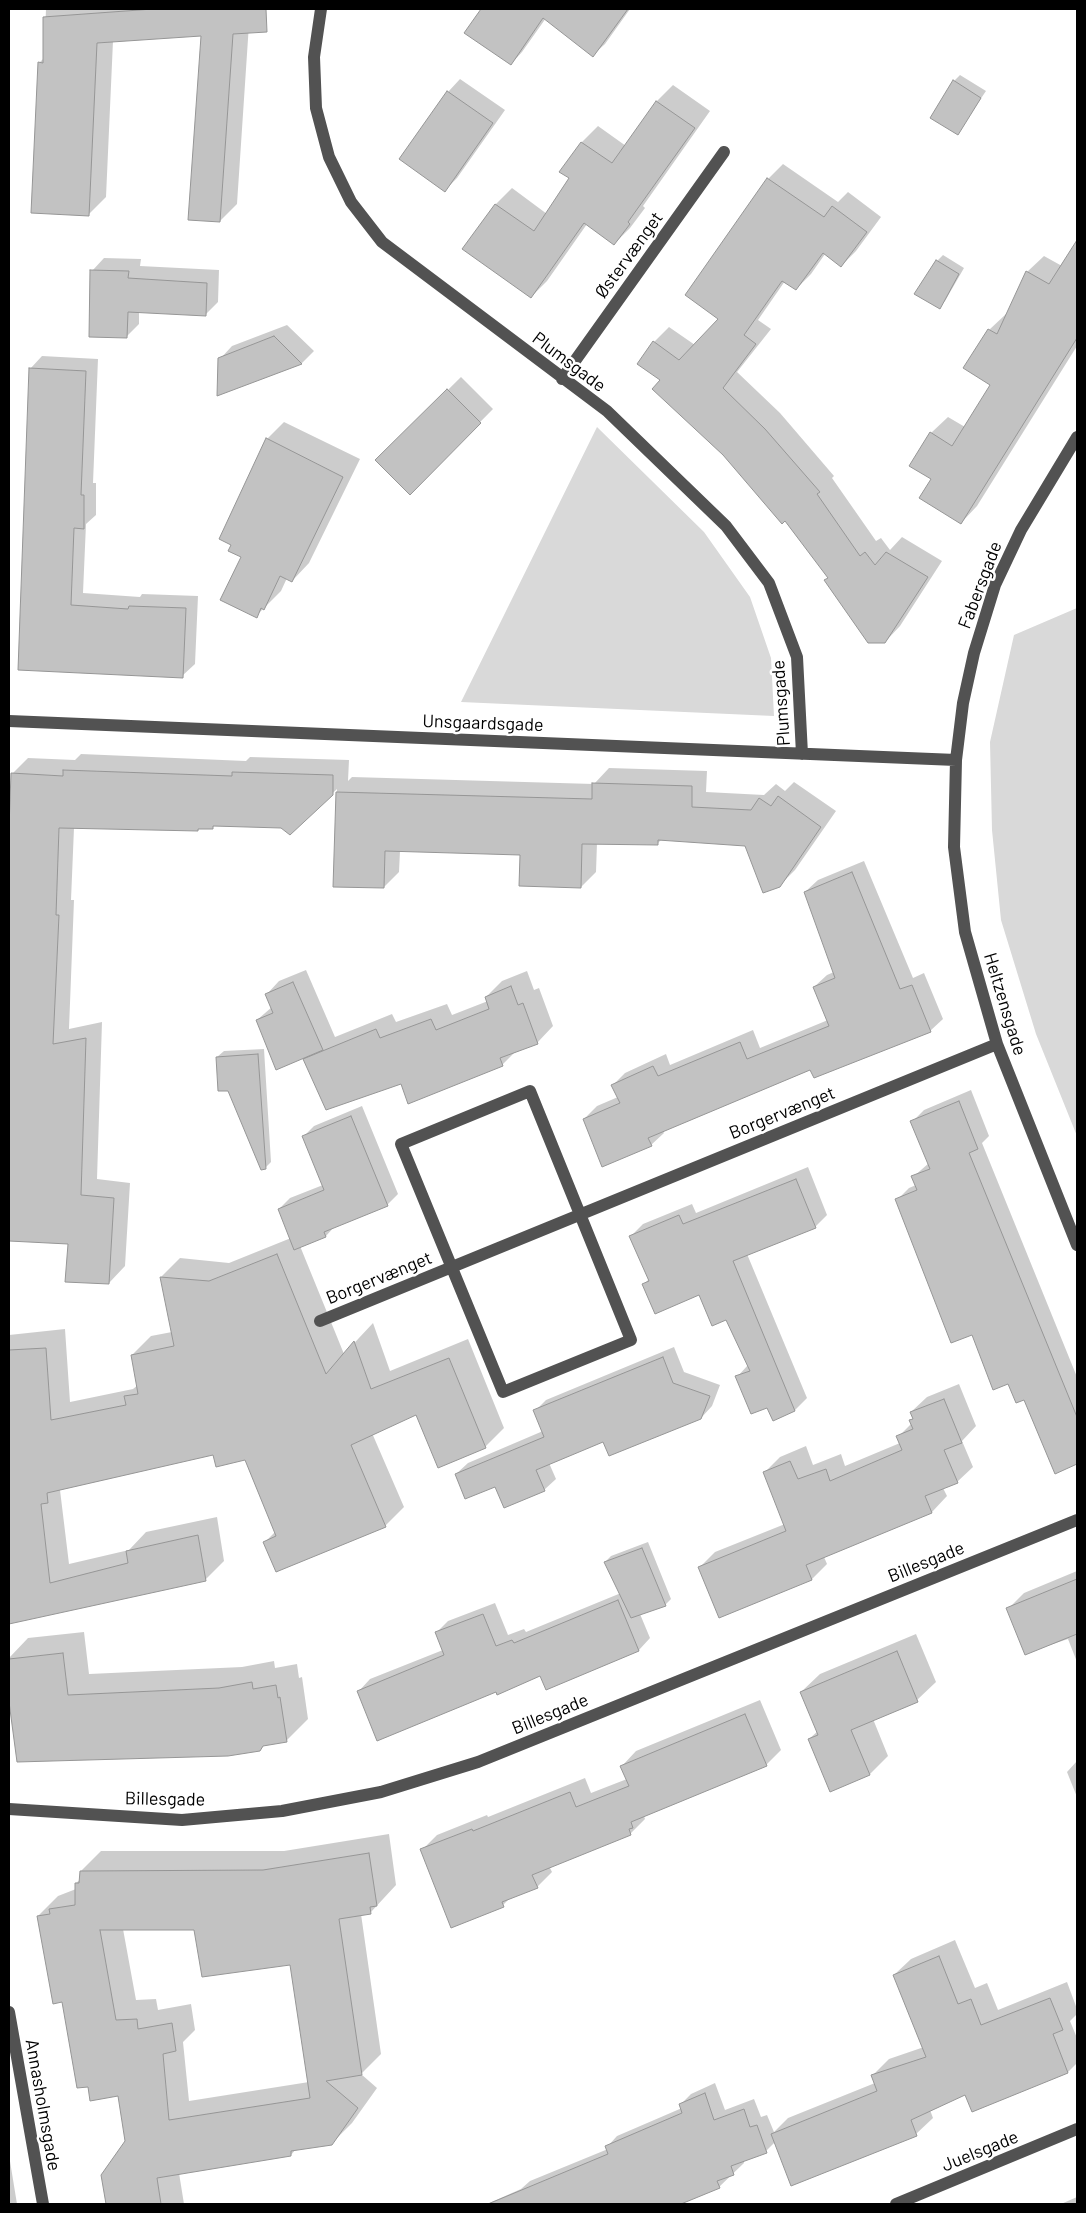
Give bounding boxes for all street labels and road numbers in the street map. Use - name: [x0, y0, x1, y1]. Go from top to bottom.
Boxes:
- street label: Østervænget: [590, 208, 668, 302]
- street label: Plumsgade: [528, 327, 610, 397]
- street label: Fabersgade: [954, 538, 1006, 632]
- street label: Plumsgade: [767, 659, 795, 747]
- street label: Unsgaardsgade: [422, 710, 544, 736]
- street label: Heltzensgade: [979, 950, 1031, 1058]
- street label: Borgervænget: [726, 1082, 838, 1144]
- street label: Borgervænget: [323, 1247, 435, 1309]
- street label: Billesgade: [885, 1537, 967, 1587]
- street label: Billesgade: [509, 1689, 591, 1739]
- street label: Billesgade: [125, 1787, 205, 1811]
- street label: Annasholmsgade: [21, 2037, 65, 2173]
- street label: Juelsgade: [939, 2126, 1021, 2176]

